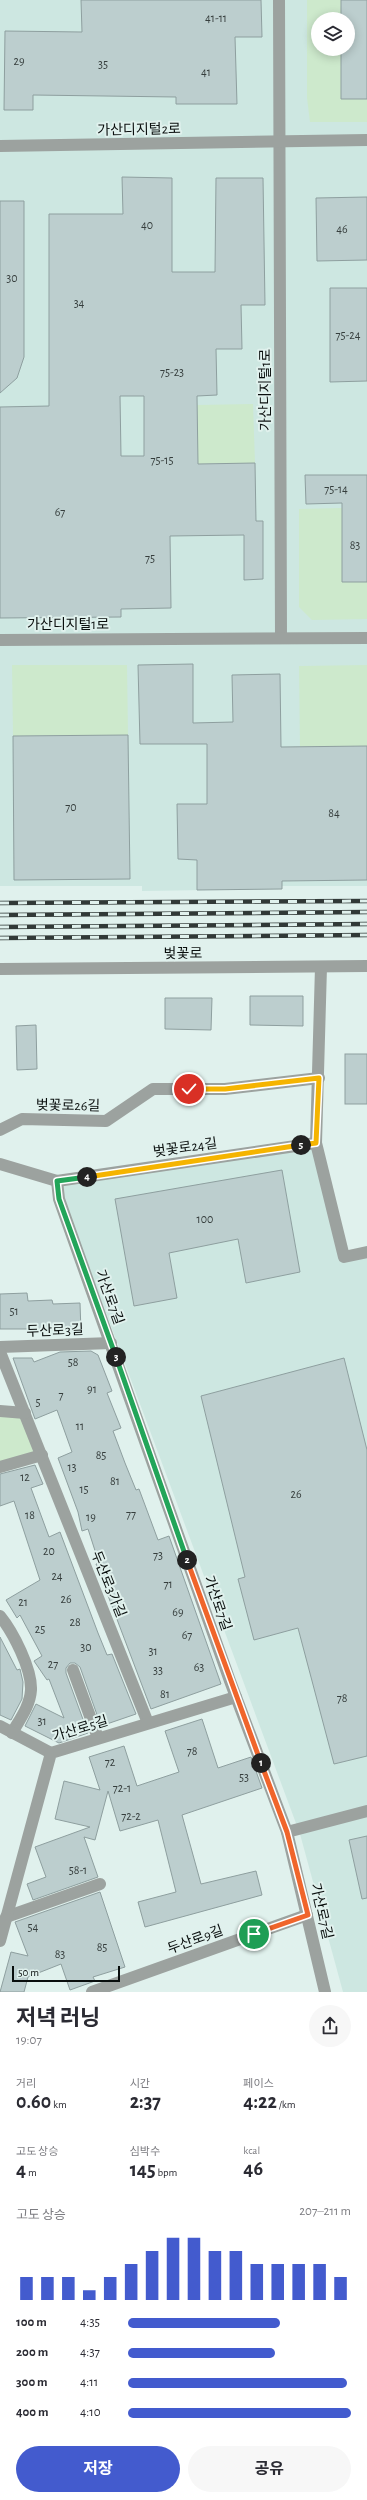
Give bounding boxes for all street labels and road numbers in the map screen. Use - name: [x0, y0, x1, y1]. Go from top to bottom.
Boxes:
- street label: 가산디지털2로: [97, 121, 181, 138]
- street label: 가산디지털1로: [258, 349, 273, 431]
- street label: 가산디지털1로: [27, 617, 109, 632]
- street label: 벚꽃로: [164, 946, 202, 961]
- street label: 벚꽃로26길: [36, 1097, 100, 1114]
- street label: 벚꽃로24길: [152, 1136, 218, 1159]
- street label: 가산로7길: [93, 1268, 126, 1327]
- street label: 두산로3길: [26, 1322, 84, 1339]
- street label: 두산로3가길: [88, 1549, 129, 1620]
- street label: 가산로7길: [201, 1574, 234, 1633]
- street label: 가산로5길: [51, 1713, 110, 1744]
- street label: 가산로7길: [308, 1881, 335, 1941]
- street label: 두산로9길: [165, 1922, 225, 1956]

